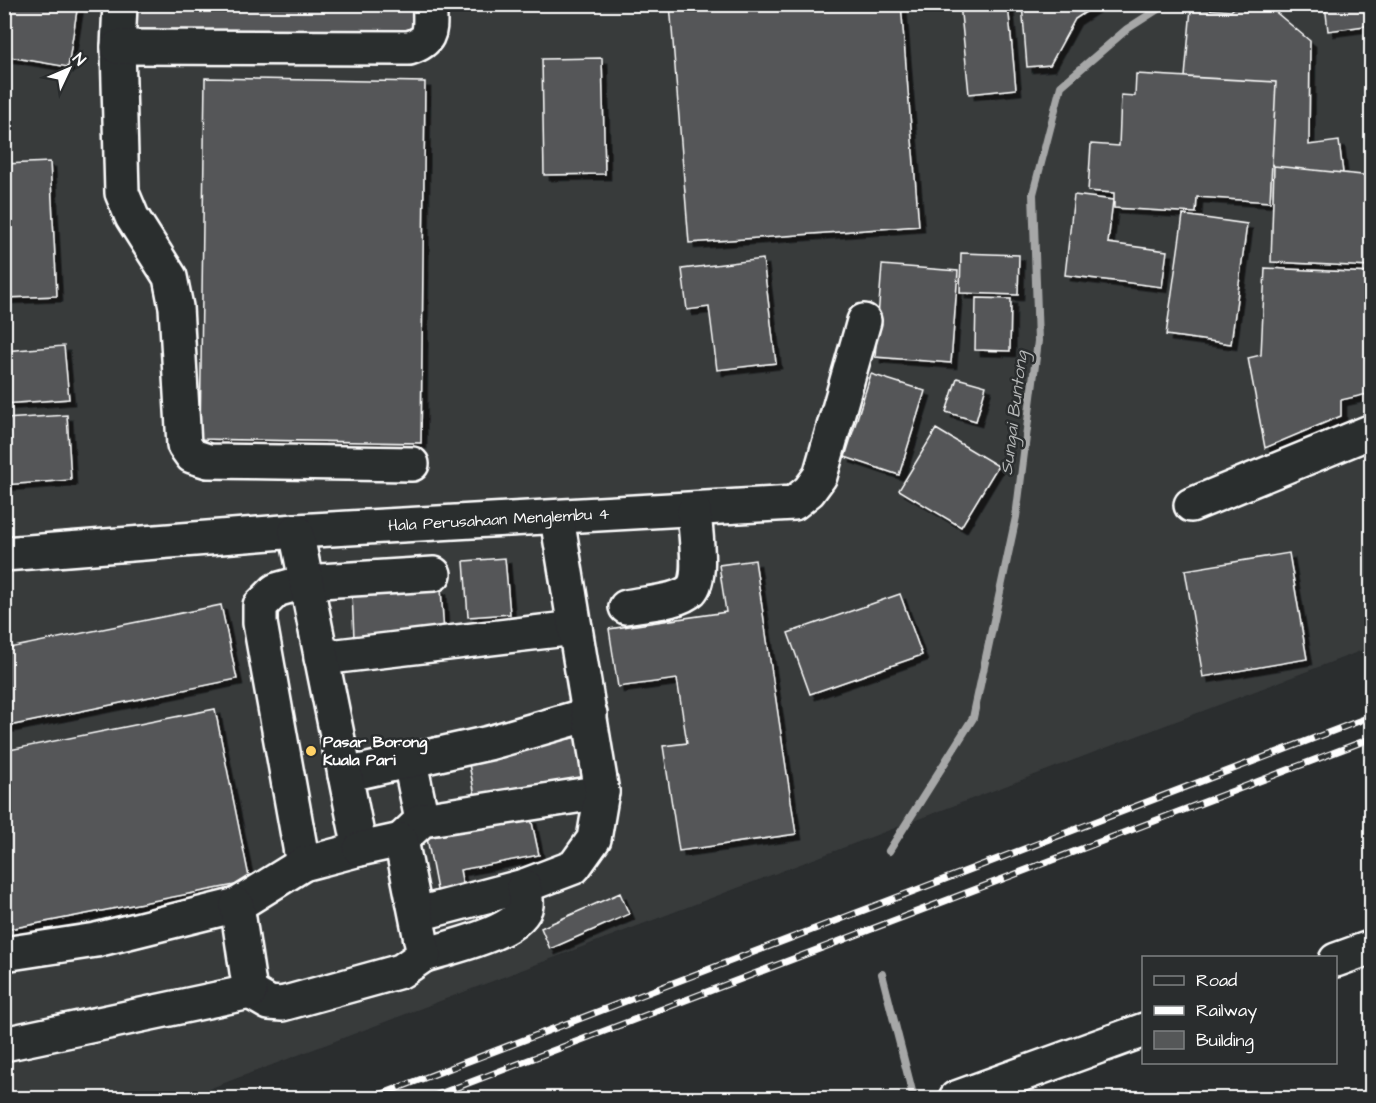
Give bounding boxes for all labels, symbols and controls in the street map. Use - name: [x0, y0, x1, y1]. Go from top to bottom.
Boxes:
- north arrow: [39, 39, 99, 99]
- text: N: [68, 48, 90, 71]
- water label: Sungai Buntong: [994, 348, 1035, 477]
- street label: Hala Perusahaan Menglembu 4: [388, 502, 610, 537]
- place label: Pasar Borong Kuala Pari: [323, 731, 428, 771]
- marker: Pasar Borong Kuala Pari: [304, 744, 318, 758]
- legend: [1142, 956, 1337, 1064]
- text: Road: [1196, 968, 1237, 993]
- text: Railway: [1196, 998, 1257, 1024]
- text: Building: [1196, 1028, 1254, 1054]

